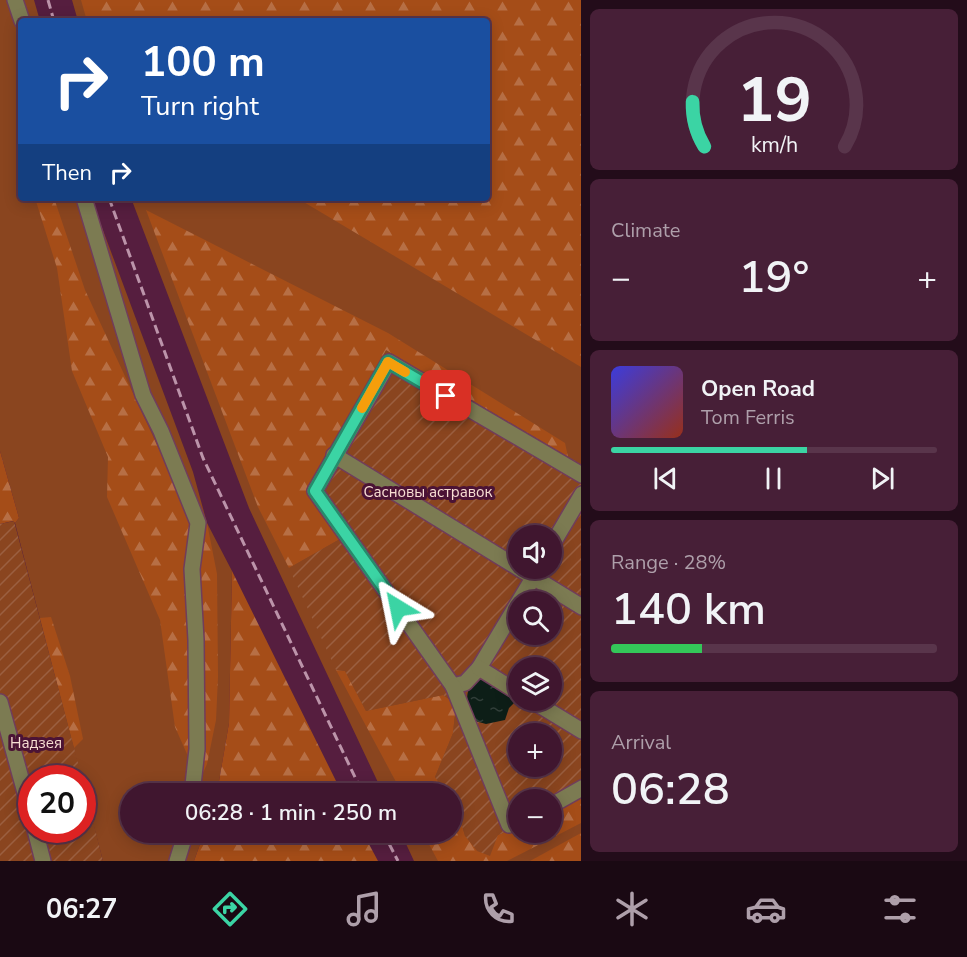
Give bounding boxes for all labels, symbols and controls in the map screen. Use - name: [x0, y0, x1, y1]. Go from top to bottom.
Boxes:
- text: 100 m: [141, 34, 265, 91]
- icon: right: [42, 42, 120, 120]
- text: 19: [737, 58, 811, 143]
- text: Turn right: [141, 88, 259, 125]
- text: km/h: [750, 130, 798, 160]
- icon: right: [104, 156, 137, 189]
- text: Then: [42, 158, 92, 188]
- text: Climate: [611, 217, 680, 244]
- text: 19°: [739, 247, 809, 308]
- text: −: [611, 256, 631, 301]
- text: +: [917, 256, 937, 301]
- pin: [420, 370, 471, 421]
- text: Open Road: [701, 374, 815, 404]
- icon: arrive: [429, 379, 462, 412]
- text: Tom Ferris: [701, 404, 795, 431]
- icon: previous: [649, 462, 682, 495]
- icon: pause: [757, 462, 790, 495]
- icon: next: [866, 462, 899, 495]
- park label: Сасновы астравок: [364, 482, 493, 502]
- map controls: [508, 525, 562, 843]
- button: sound: [508, 525, 562, 579]
- text: Range · 28%: [611, 549, 726, 576]
- position arrow: [366, 576, 430, 640]
- text: 140 km: [611, 579, 766, 640]
- button: search: [508, 591, 562, 645]
- button: layers: [508, 657, 562, 711]
- button: +: [508, 723, 562, 777]
- text: Arrival: [611, 729, 671, 756]
- park label: Надзея: [10, 733, 62, 753]
- text: 06:28: [611, 759, 730, 820]
- speed limit sign: 20: [18, 765, 96, 843]
- button: −: [508, 789, 562, 843]
- text: 06:28 · 1 min · 250 m: [185, 798, 397, 828]
- icon: directions: [209, 888, 251, 930]
- icon: music: [343, 888, 385, 930]
- icon: phone: [477, 888, 519, 930]
- icon: climate: [611, 888, 653, 930]
- icon: car: [745, 888, 787, 930]
- icon: filters: [879, 888, 921, 930]
- text: 06:27: [46, 891, 117, 928]

